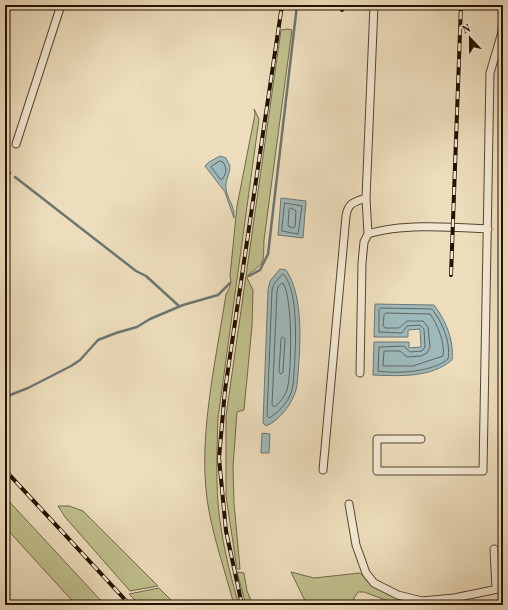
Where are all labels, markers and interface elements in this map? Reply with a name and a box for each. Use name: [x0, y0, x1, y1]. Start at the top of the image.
north arrow: [450, 18, 490, 58]
text: N: [461, 23, 473, 37]

